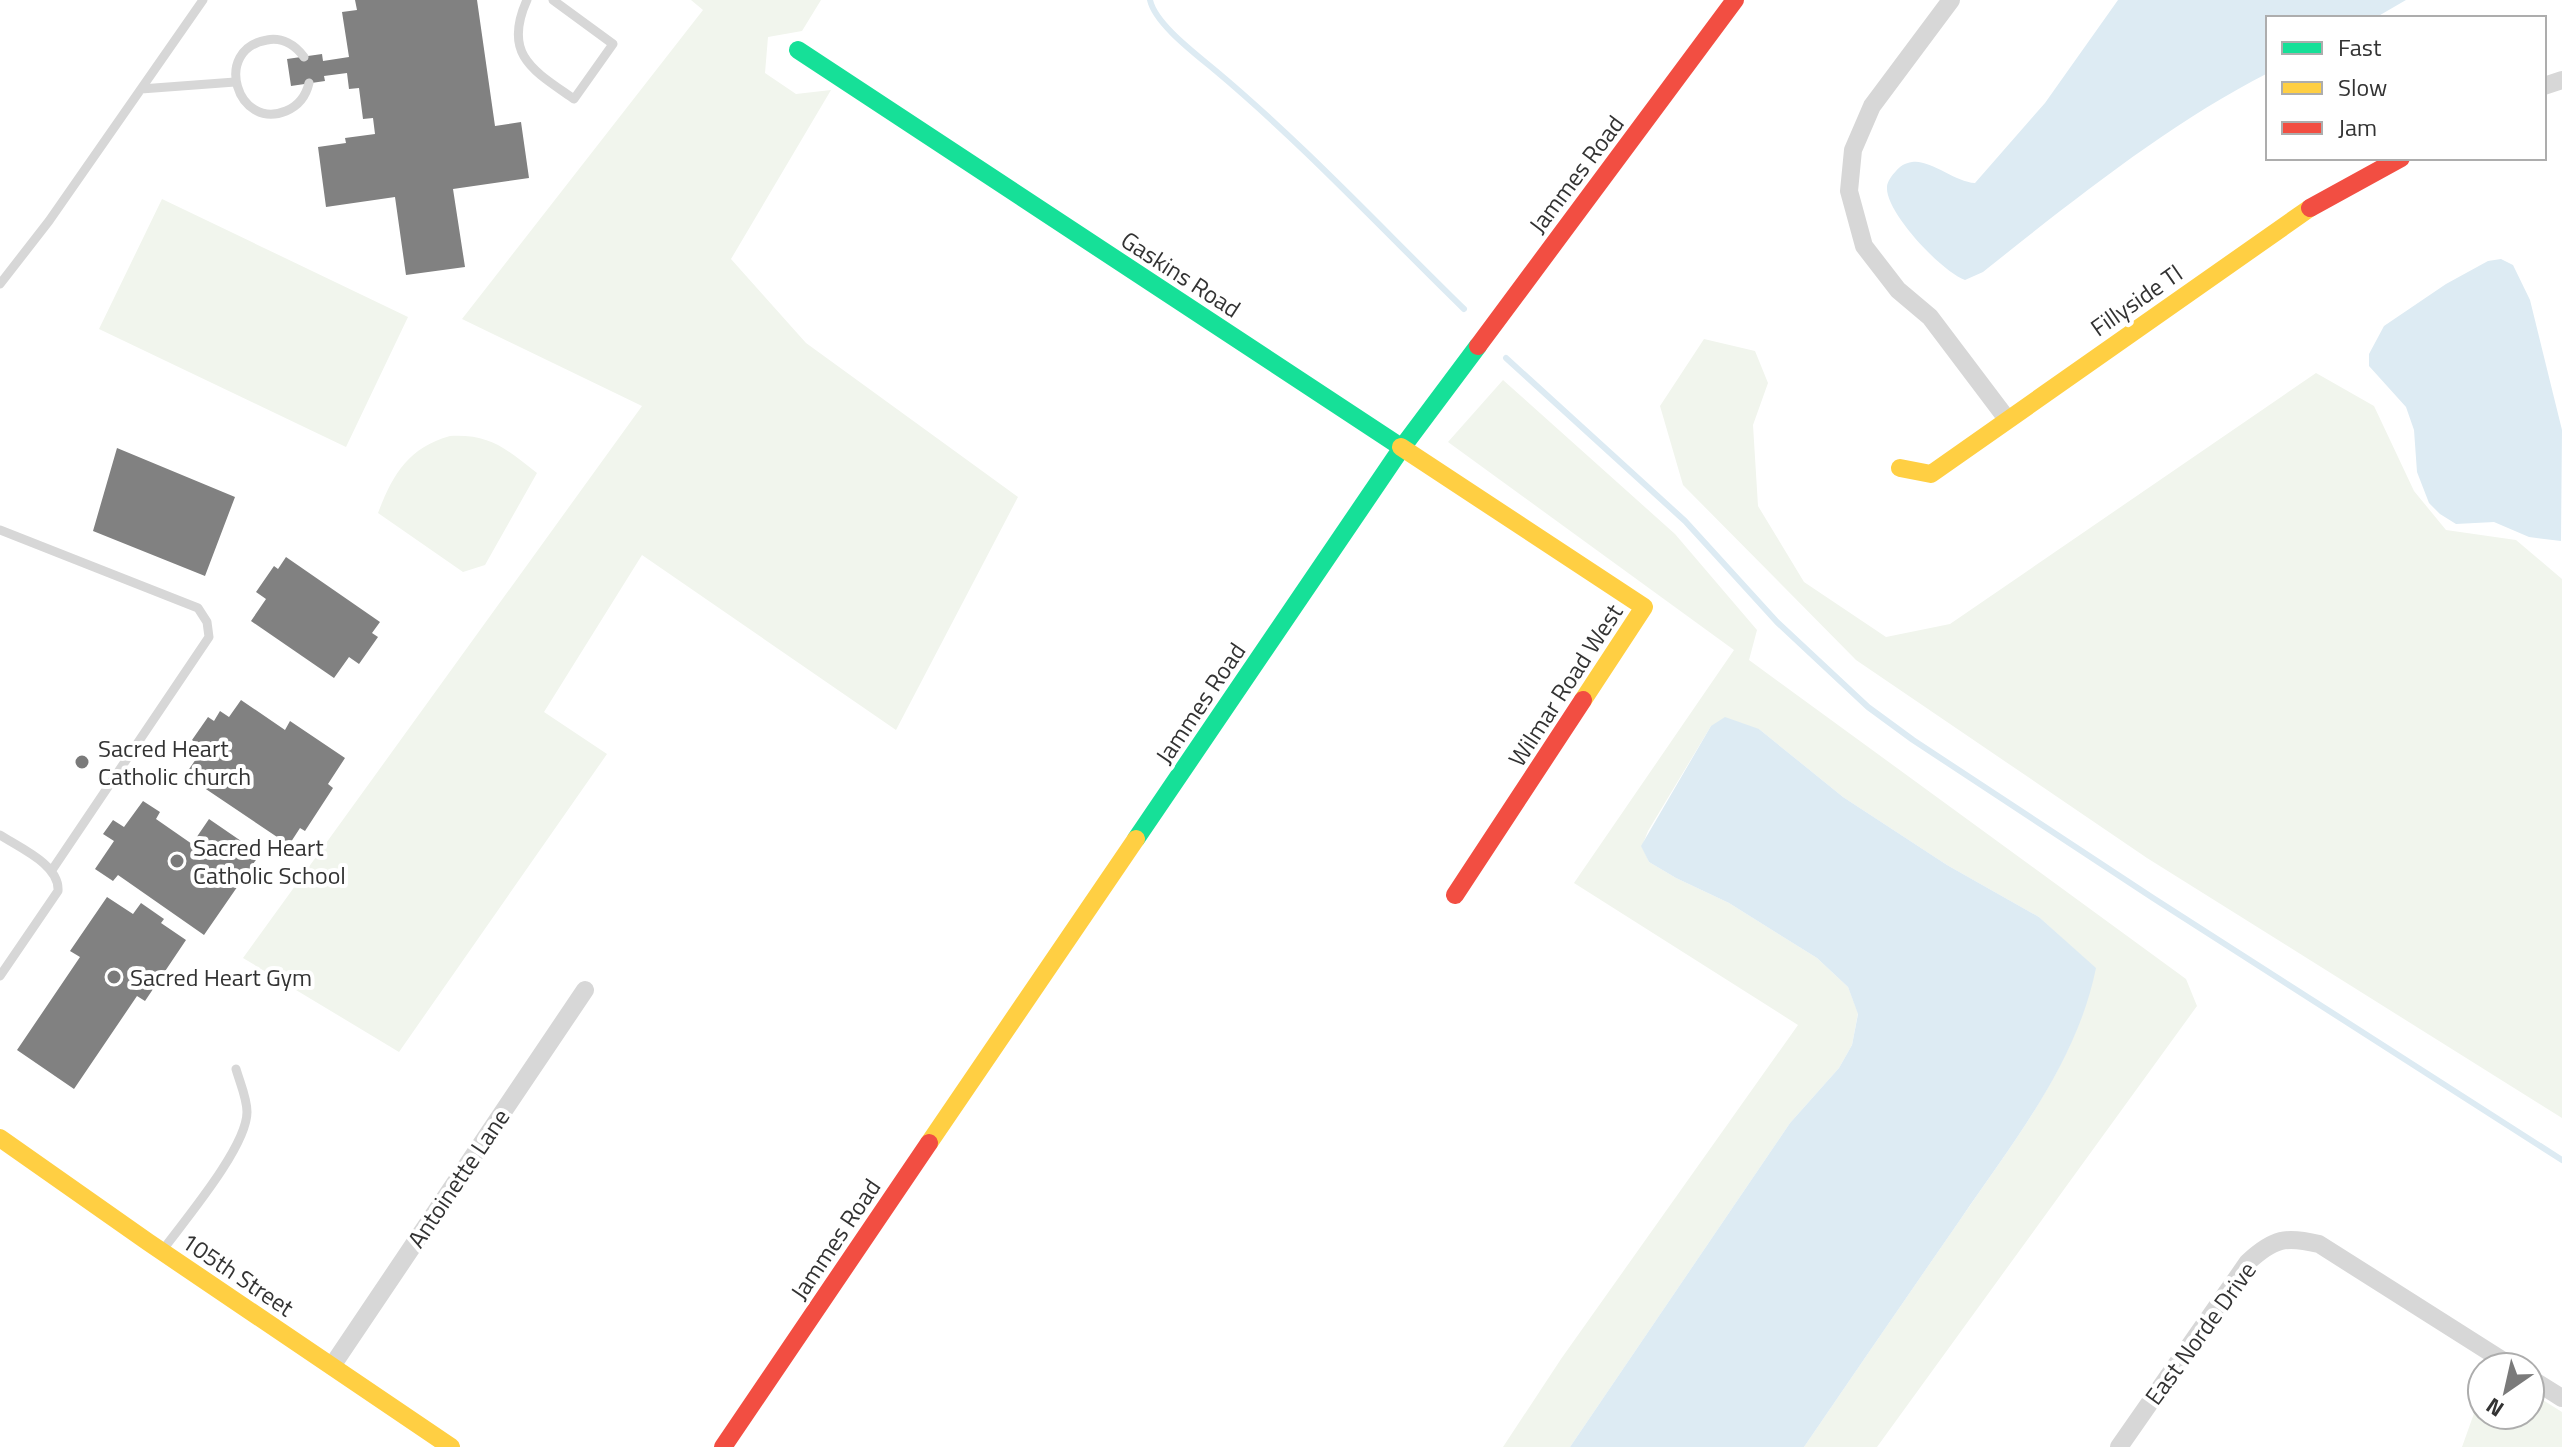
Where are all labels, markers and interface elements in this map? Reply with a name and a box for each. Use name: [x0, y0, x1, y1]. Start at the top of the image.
legend: [2266, 16, 2546, 160]
text: Fast: [2338, 29, 2382, 65]
text: Slow: [2338, 69, 2387, 105]
street label: Jammes Road: [1520, 107, 1632, 241]
text: Jam: [2338, 109, 2377, 145]
street label: Gaskins Road: [1114, 222, 1248, 326]
street label: Fillyside Tl: [2083, 255, 2189, 345]
street label: Wilmar Road West: [1499, 596, 1631, 773]
street label: Jammes Road: [1146, 635, 1254, 771]
place label: Sacred Heart Catholic church: [98, 730, 251, 794]
marker: Sacred Heart Catholic church: [73, 753, 91, 771]
place label: Sacred Heart Catholic School: [193, 829, 346, 893]
marker: Sacred Heart Catholic School: [168, 852, 186, 870]
place label: Sacred Heart Gym: [130, 959, 312, 995]
marker: Sacred Heart Gym: [105, 968, 123, 986]
street label: Antoinette Lane: [398, 1101, 518, 1255]
street label: Jammes Road: [781, 1171, 889, 1307]
street label: 105th Street: [175, 1223, 302, 1325]
street label: East Norde Drive: [2136, 1254, 2264, 1412]
north arrow: [2466, 1351, 2546, 1431]
text: N: [2479, 1389, 2511, 1426]

